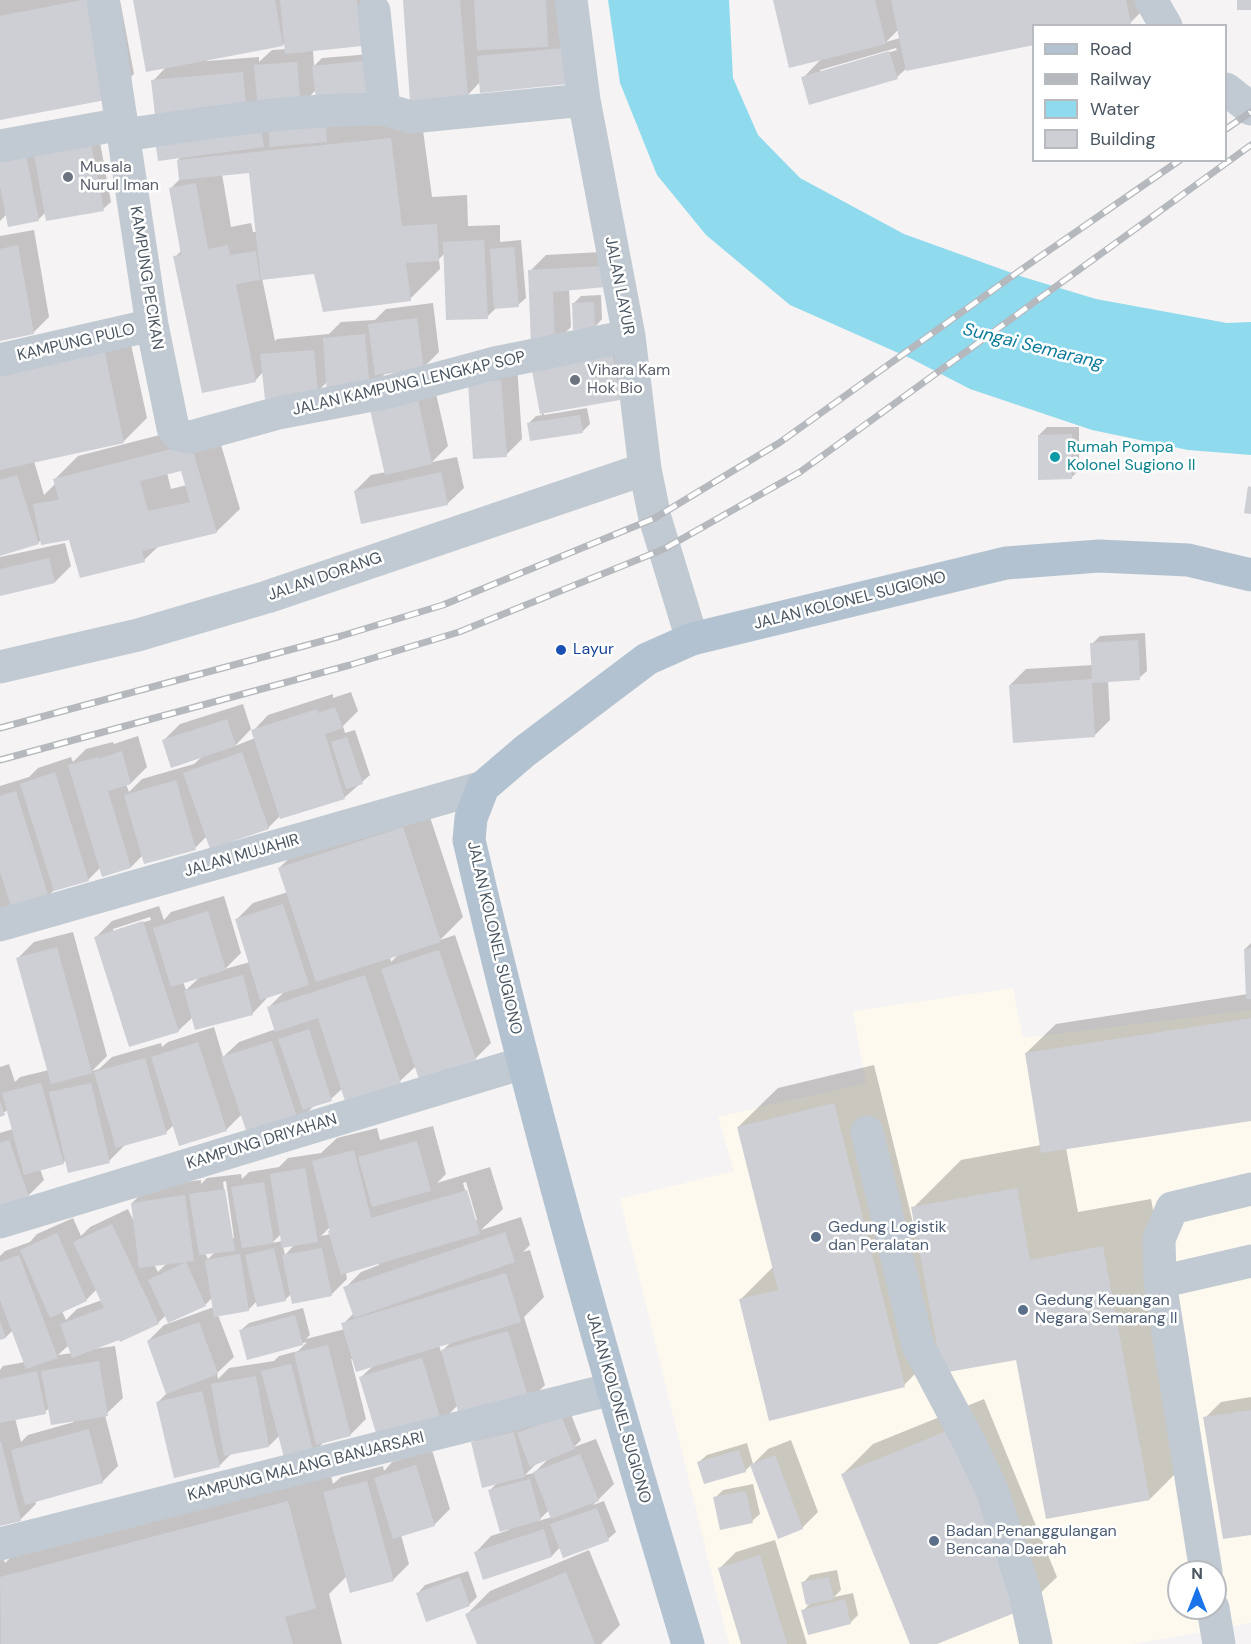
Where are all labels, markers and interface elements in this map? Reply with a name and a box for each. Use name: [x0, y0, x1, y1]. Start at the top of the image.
legend: [1032, 24, 1227, 162]
text: Road: [1090, 37, 1132, 61]
text: Railway: [1090, 67, 1152, 91]
text: Water: [1090, 97, 1140, 121]
text: Building: [1090, 127, 1155, 151]
place label: Musala Nurul Iman: [80, 158, 159, 196]
marker: Musala Nurul Iman: [61, 170, 75, 184]
street label: KAMPUNG PECIKAN: [125, 205, 167, 351]
street label: JALAN LAYUR: [600, 235, 638, 337]
water label: Sungai Semarang: [961, 319, 1105, 375]
street label: KAMPUNG PULO: [15, 320, 137, 366]
street label: JALAN KAMPUNG LENGKAP SOP: [291, 348, 527, 420]
place label: Vihara Kam Hok Bio: [587, 361, 670, 399]
marker: Vihara Kam Hok Bio: [568, 373, 582, 387]
place label: Rumah Pompa Kolonel Sugiono II: [1067, 438, 1196, 476]
marker: Rumah Pompa Kolonel Sugiono II: [1048, 450, 1062, 464]
street label: JALAN DORANG: [266, 549, 384, 605]
street label: JALAN KOLONEL SUGIONO: [752, 568, 948, 634]
place label: Layur: [573, 640, 614, 660]
marker: Layur: [554, 643, 568, 657]
street label: JALAN MUJAHIR: [182, 830, 302, 882]
street label: JALAN KOLONEL SUGIONO: [462, 840, 526, 1036]
street label: KAMPUNG DRIYAHAN: [185, 1110, 339, 1174]
place label: Gedung Logistik dan Peralatan: [828, 1218, 947, 1256]
marker: Gedung Logistik dan Peralatan: [809, 1230, 823, 1244]
place label: Gedung Keuangan Negara Semarang II: [1035, 1291, 1177, 1329]
marker: Gedung Keuangan Negara Semarang II: [1016, 1303, 1030, 1317]
street label: JALAN KOLONEL SUGIONO: [582, 1310, 654, 1506]
street label: KAMPUNG MALANG BANJARSARI: [186, 1428, 426, 1506]
place label: Badan Penanggulangan Bencana Daerah: [946, 1522, 1117, 1560]
marker: Badan Penanggulangan Bencana Daerah: [927, 1534, 941, 1548]
north arrow: [1167, 1560, 1227, 1620]
text: N: [1191, 1563, 1203, 1584]

